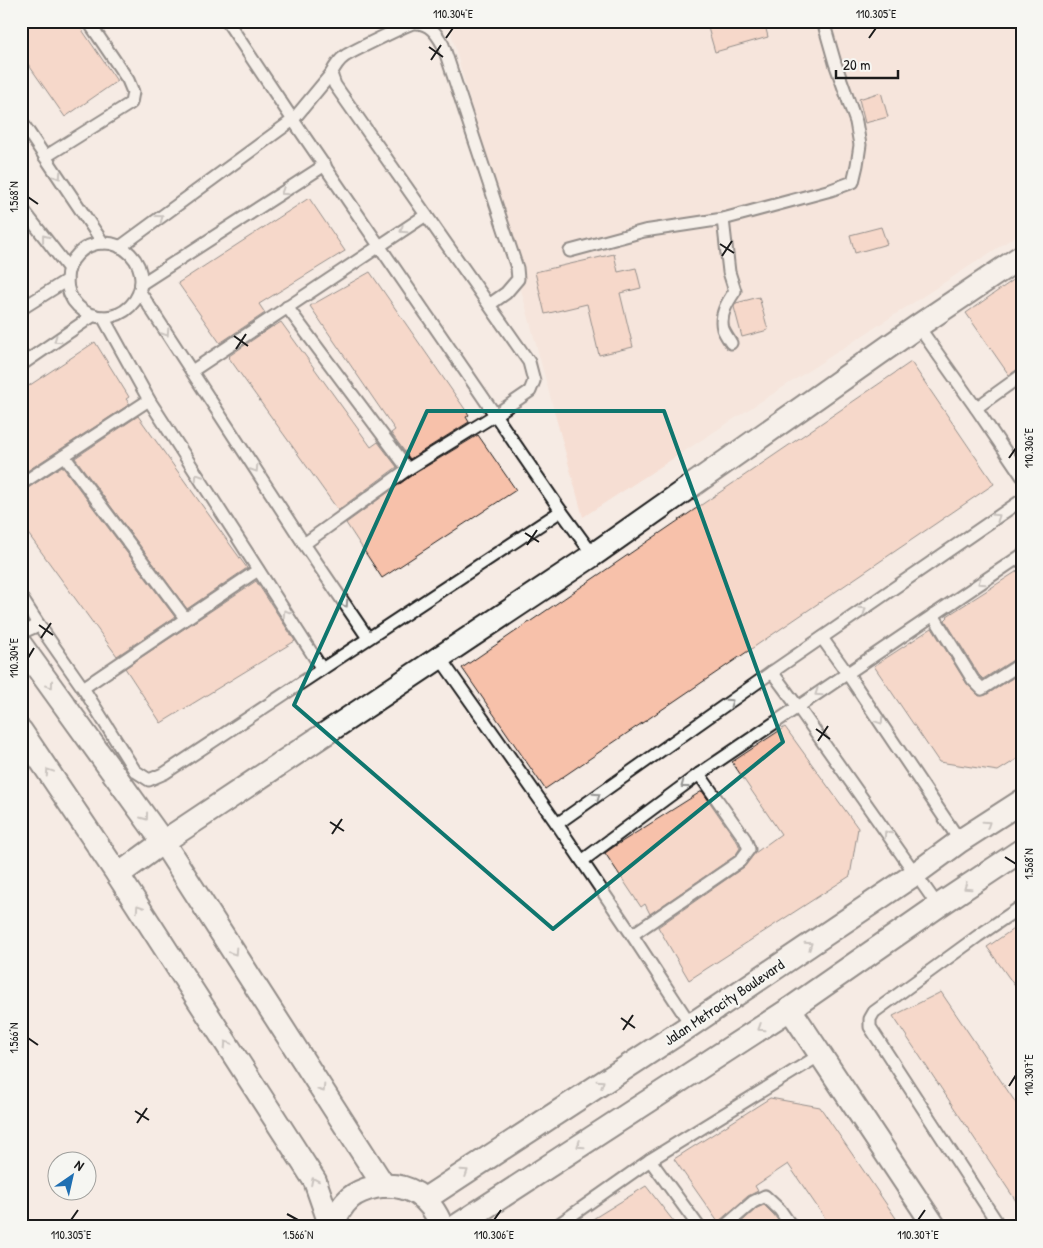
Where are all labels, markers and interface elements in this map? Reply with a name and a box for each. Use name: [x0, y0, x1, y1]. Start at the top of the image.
text: 110.304°E: [433, 5, 474, 22]
text: 110.305°E: [856, 5, 897, 22]
scale bar: [836, 48, 898, 80]
text: 20 m: [843, 54, 870, 75]
one-way arrow: [52, 171, 61, 180]
text: 1.568°N: [5, 181, 22, 213]
one-way arrow: [280, 186, 290, 195]
one-way arrow: [154, 215, 164, 224]
one-way arrow: [399, 224, 408, 234]
one-way arrow: [42, 234, 51, 244]
one-way arrow: [160, 327, 170, 336]
one-way arrow: [54, 334, 63, 343]
text: 110.306°E: [1020, 427, 1037, 468]
one-way arrow: [249, 463, 258, 472]
one-way arrow: [195, 473, 204, 482]
one-way arrow: [991, 514, 1001, 523]
one-way arrow: [978, 576, 987, 586]
one-way arrow: [339, 598, 348, 608]
one-way arrow: [858, 607, 867, 616]
one-way arrow: [283, 610, 292, 619]
text: 110.304°E: [5, 637, 22, 678]
one-way arrow: [44, 679, 53, 689]
one-way arrow: [814, 687, 824, 696]
one-way arrow: [724, 699, 734, 708]
one-way arrow: [873, 716, 883, 725]
one-way arrow: [46, 768, 55, 778]
one-way arrow: [680, 779, 690, 788]
one-way arrow: [591, 793, 601, 802]
one-way arrow: [139, 811, 148, 821]
one-way arrow: [981, 820, 990, 830]
one-way arrow: [884, 830, 893, 840]
text: 1.568°N: [1020, 848, 1037, 880]
one-way arrow: [963, 881, 972, 890]
one-way arrow: [135, 904, 145, 913]
one-way arrow: [804, 942, 813, 951]
one-way arrow: [228, 947, 237, 956]
street label: Jalan Metrocity Boulevard: [660, 954, 788, 1050]
one-way arrow: [757, 1022, 766, 1031]
text: 1.566°N: [5, 1023, 22, 1053]
one-way arrow: [223, 1041, 233, 1050]
text: 110.307°E: [1020, 1054, 1037, 1096]
one-way arrow: [596, 1080, 605, 1090]
one-way arrow: [316, 1084, 325, 1093]
one-way arrow: [577, 1139, 586, 1149]
north arrow: [48, 1150, 98, 1200]
text: N: [71, 1155, 88, 1175]
one-way arrow: [460, 1169, 469, 1179]
one-way arrow: [310, 1177, 320, 1186]
text: 110.305°E: [51, 1226, 92, 1243]
text: 1.566°N: [283, 1226, 313, 1243]
text: 110.306°E: [474, 1226, 515, 1243]
text: 110.307°E: [897, 1226, 939, 1243]

